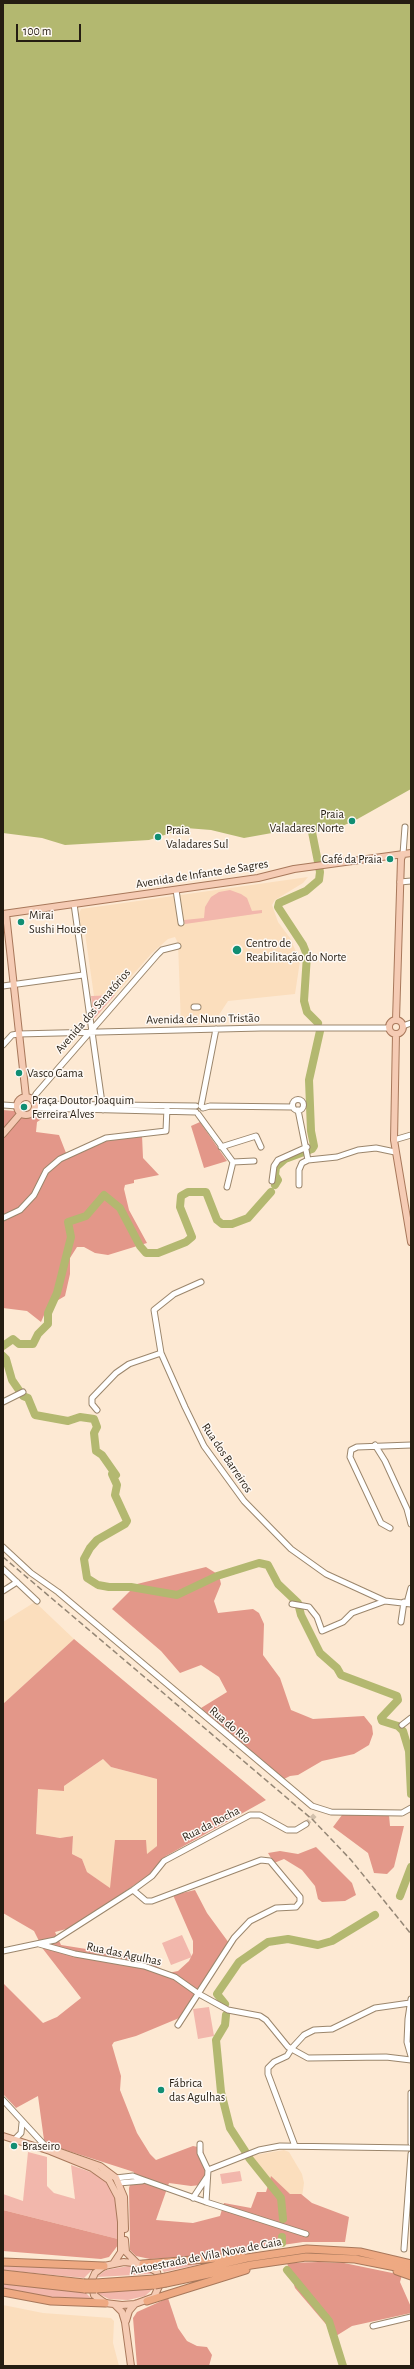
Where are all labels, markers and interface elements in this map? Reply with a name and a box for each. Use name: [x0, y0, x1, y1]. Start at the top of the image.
scale bar: [18, 16, 83, 42]
text: 100 m: [23, 25, 51, 37]
place label: Praia Valadares Norte: [270, 807, 344, 835]
marker: Praia Valadares Norte: [347, 816, 357, 826]
place label: Praia Valadares Sul: [166, 823, 228, 851]
marker: Praia Valadares Sul: [153, 832, 163, 842]
place label: Café da Praia: [322, 852, 382, 866]
marker: Café da Praia: [385, 854, 395, 864]
street label: Avenida de Infante de Sagres: [135, 856, 269, 892]
place label: Mirai Sushi House: [29, 908, 86, 936]
marker: Mirai Sushi House: [16, 917, 26, 927]
place label: Centro de Reabilitação do Norte: [246, 936, 346, 964]
marker: Centro de Reabilitação do Norte: [231, 944, 243, 956]
street label: Avenida dos Sanatórios: [52, 966, 134, 1056]
street label: Avenida de Nuno Tristão: [146, 1011, 260, 1027]
place label: Vasco Gama: [27, 1066, 83, 1080]
marker: Vasco Gama: [14, 1068, 24, 1078]
place label: Praça Doutor Joaquim Ferreira Alves: [32, 1093, 134, 1121]
marker: Praça Doutor Joaquim Ferreira Alves: [19, 1102, 29, 1112]
street label: Rua dos Barreiros: [198, 1420, 256, 1496]
street label: Rua do Rio: [206, 1704, 254, 1746]
street label: Rua da Rocha: [180, 1803, 242, 1845]
street label: Rua das Agulhas: [85, 1939, 163, 1969]
place label: Fábrica das Agulhas: [169, 2076, 225, 2104]
marker: Fábrica das Agulhas: [156, 2085, 166, 2095]
place label: Braseiro: [22, 2139, 60, 2153]
marker: Braseiro: [9, 2141, 19, 2151]
street label: Autoestrada de Vila Nova de Gaia: [129, 2234, 283, 2278]

